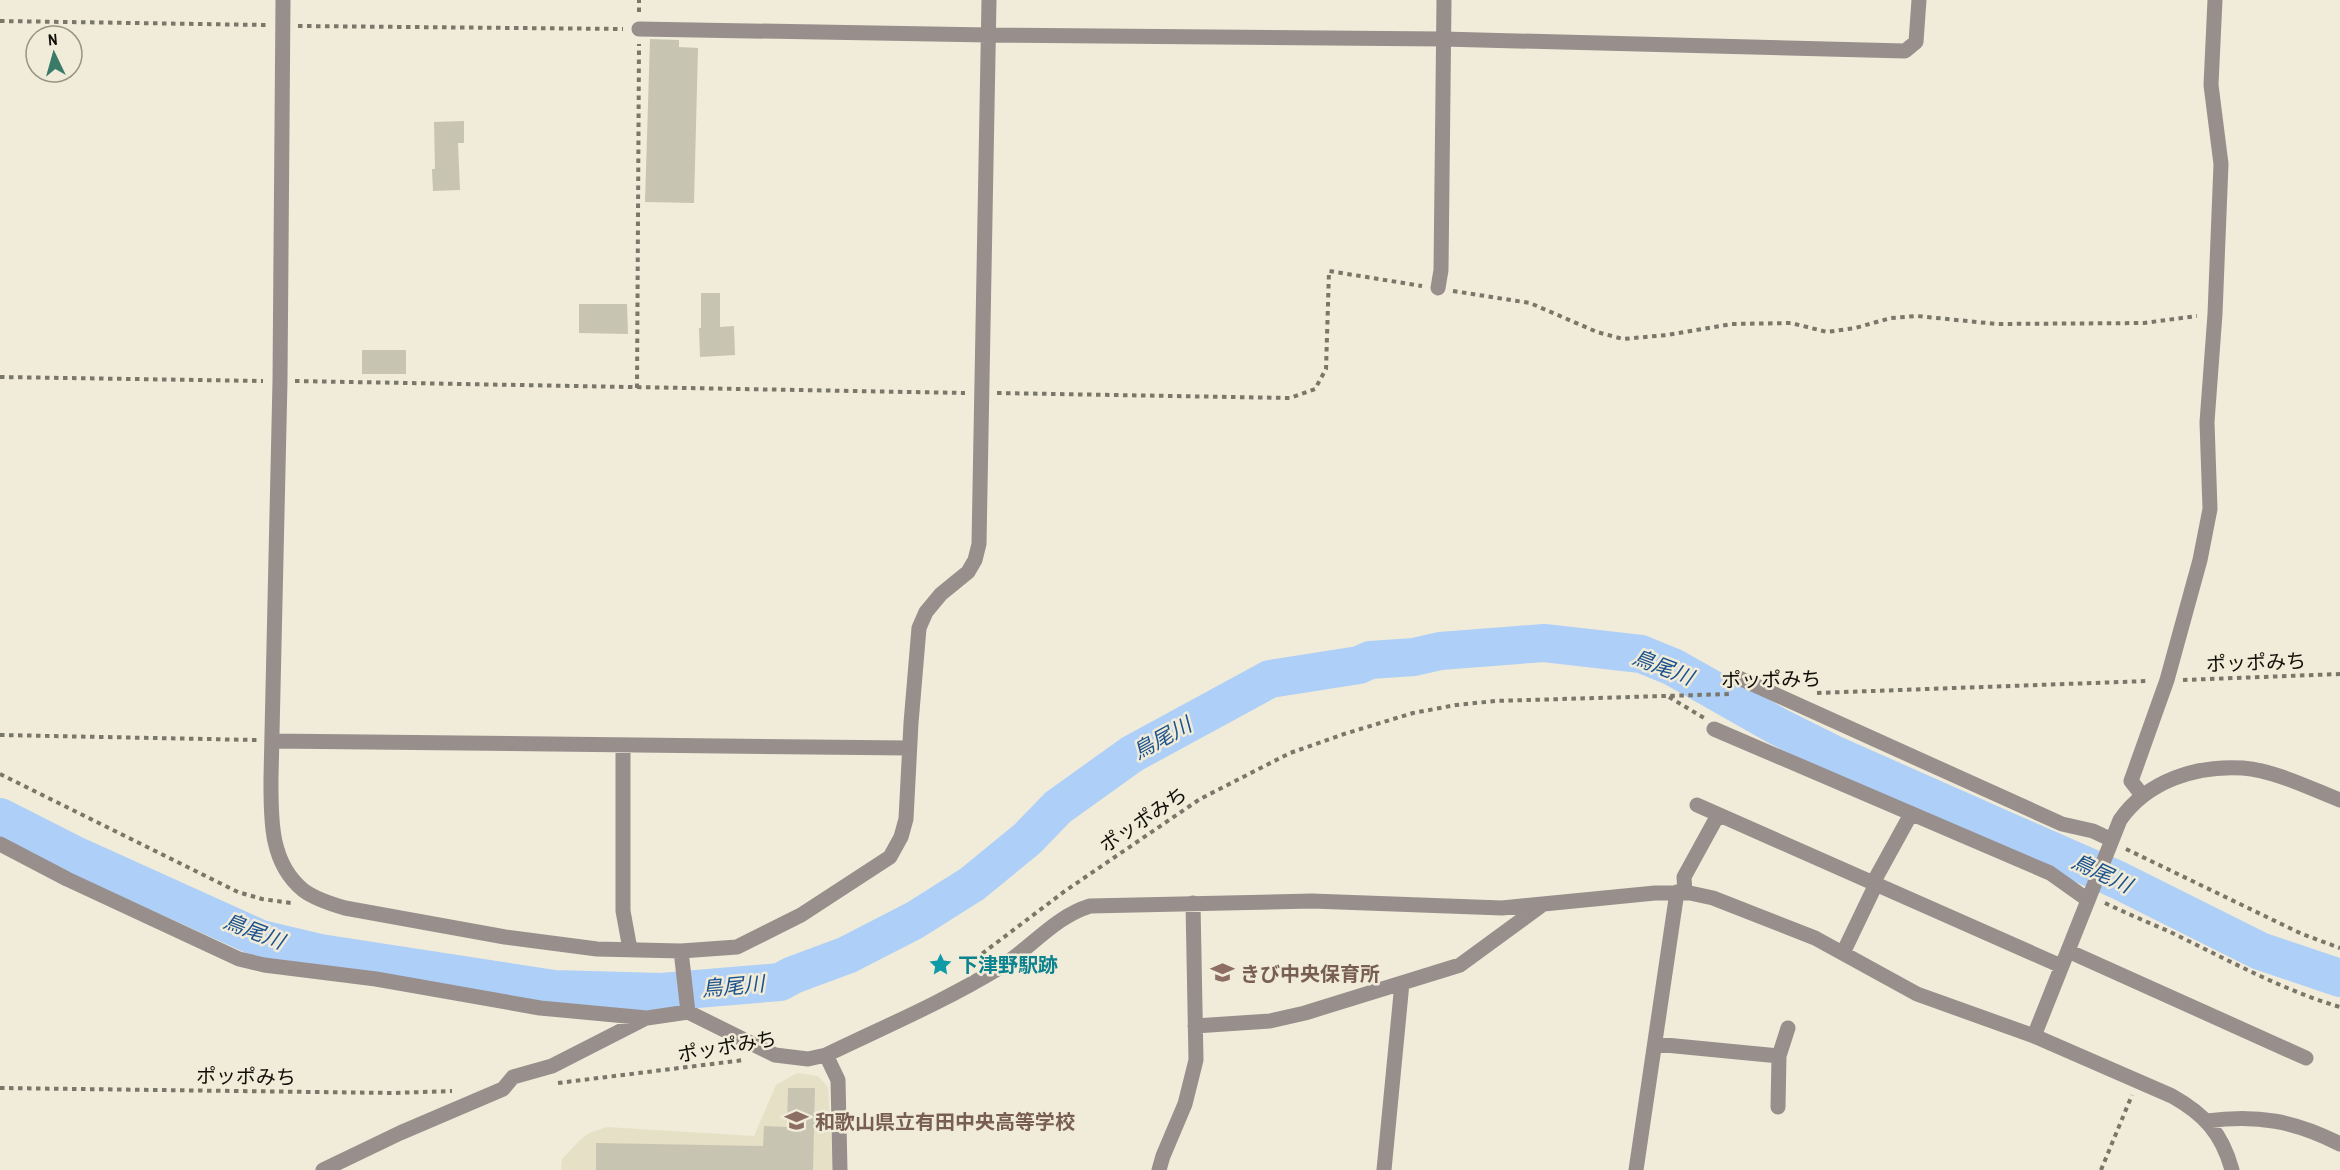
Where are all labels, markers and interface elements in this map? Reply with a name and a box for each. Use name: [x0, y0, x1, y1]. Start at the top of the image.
north arrow: [24, 24, 84, 84]
text: N: [47, 28, 58, 50]
water label: 鳥尾川: [1628, 642, 1699, 693]
street label: ポッポみち: [2206, 647, 2306, 677]
street label: ポッポみち: [1721, 665, 1821, 693]
water label: 鳥尾川: [1127, 709, 1198, 766]
street label: ポッポみち: [1094, 780, 1192, 858]
water label: 鳥尾川: [2067, 847, 2138, 900]
water label: 鳥尾川: [219, 906, 290, 957]
place icon: 下津野駅跡: [927, 951, 953, 977]
place label: 下津野駅跡: [958, 951, 1058, 978]
school or university icon: きび中央保育所: [1209, 960, 1235, 986]
place label: きび中央保育所: [1240, 960, 1380, 987]
water label: 鳥尾川: [700, 969, 768, 1003]
street label: ポッポみち: [675, 1024, 779, 1068]
street label: ポッポみち: [196, 1062, 296, 1090]
school or university icon: 和歌山県立有田中央高等学校: [784, 1108, 810, 1134]
place label: 和歌山県立有田中央高等学校: [815, 1108, 1075, 1135]

